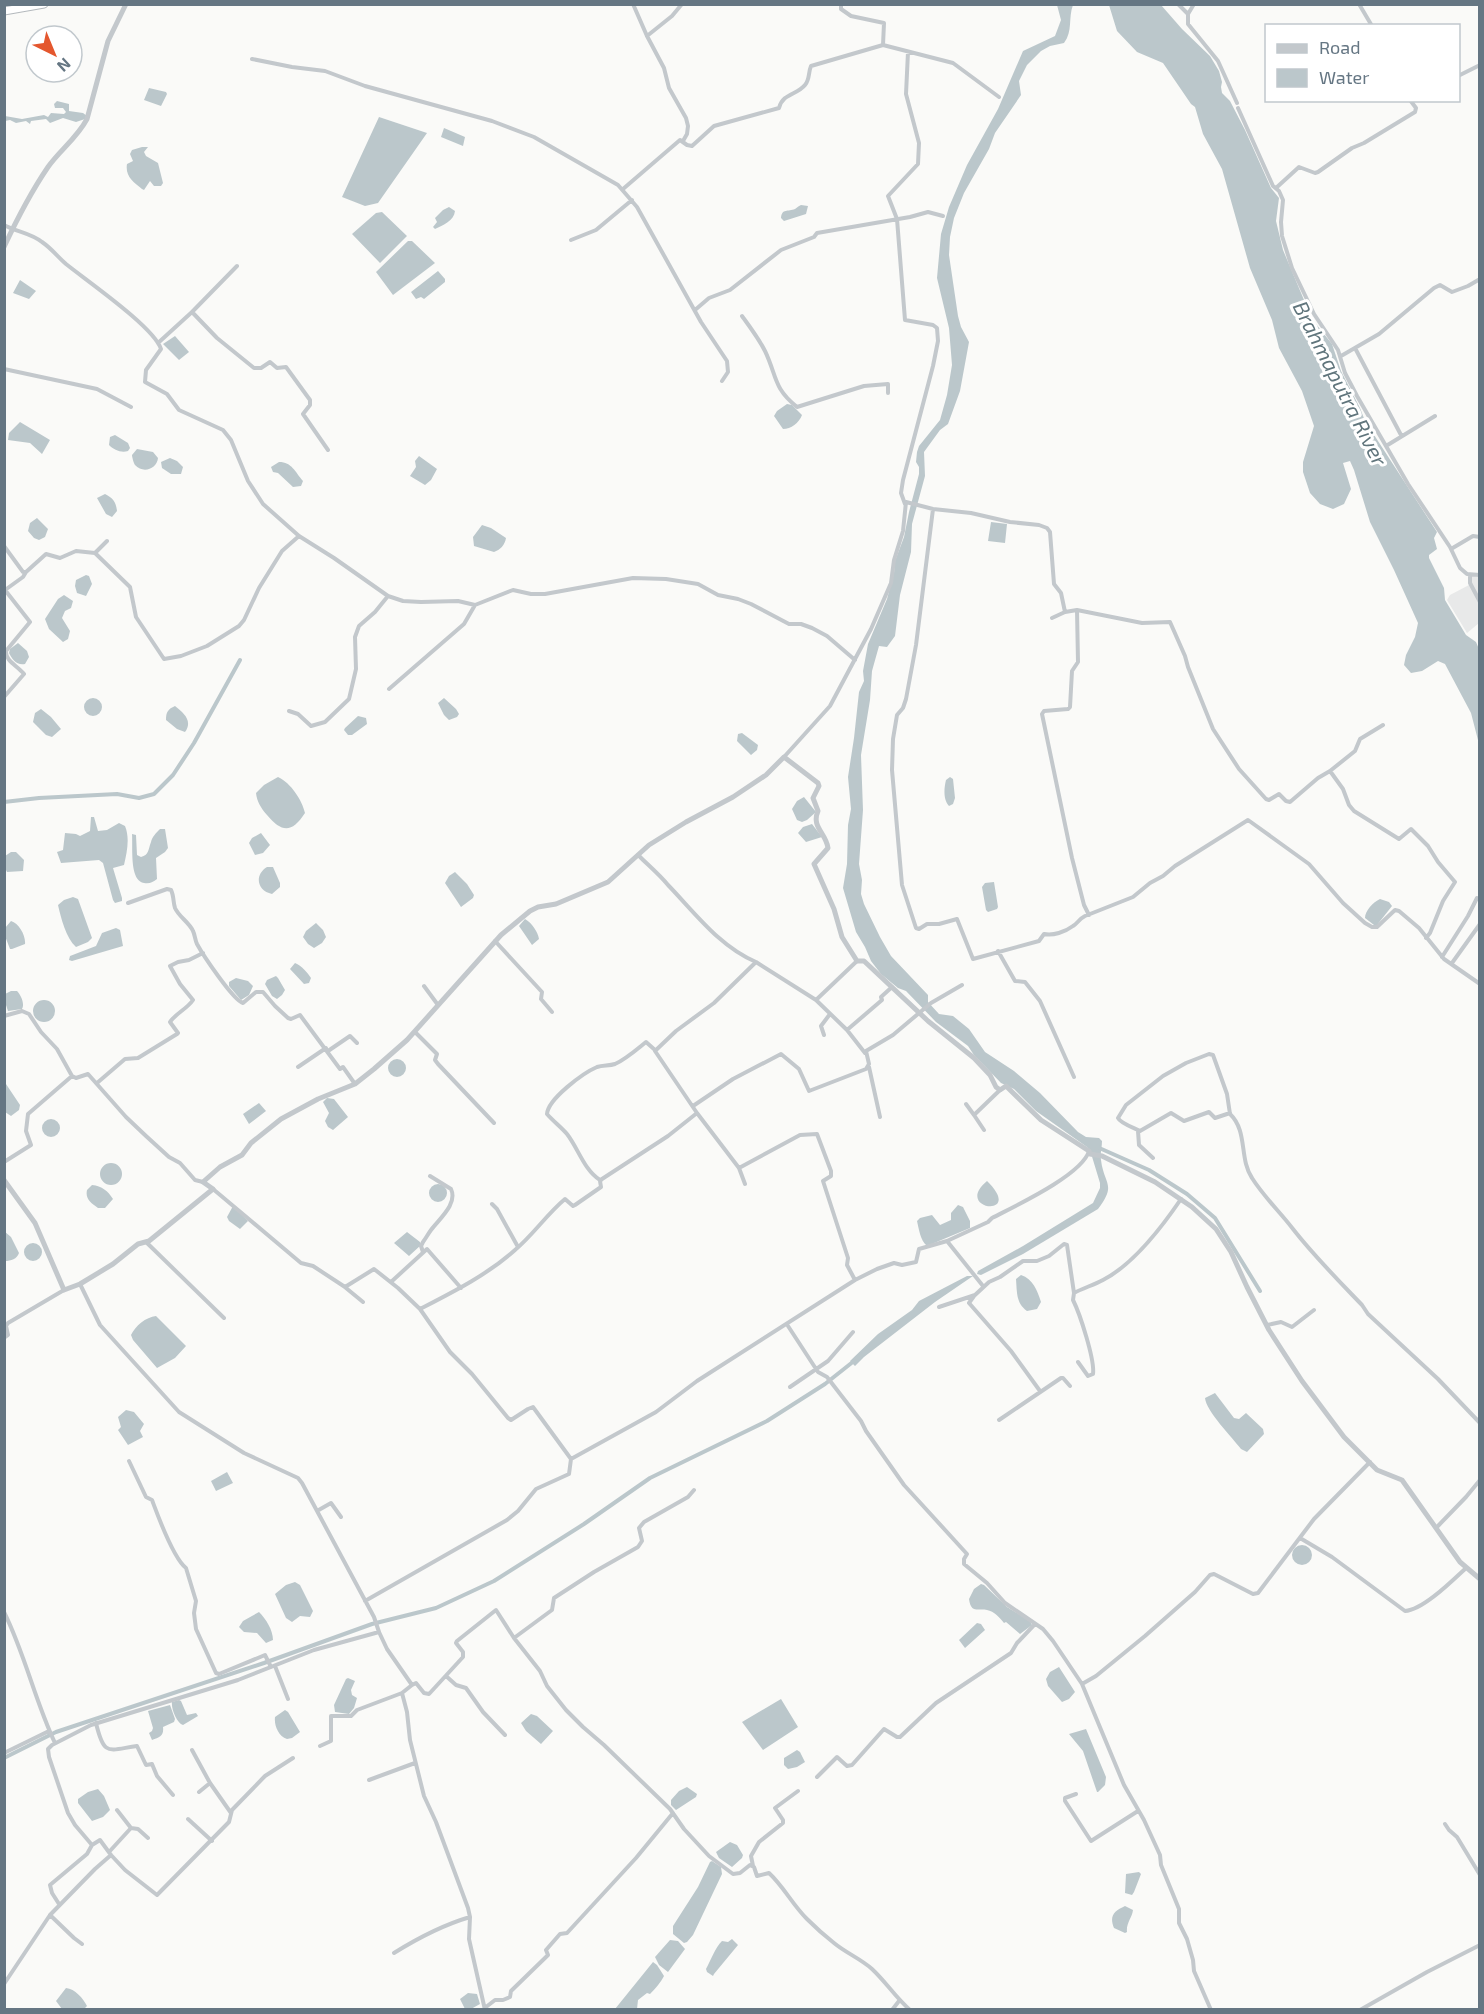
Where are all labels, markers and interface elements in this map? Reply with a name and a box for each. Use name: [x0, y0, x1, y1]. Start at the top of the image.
north arrow: [24, 24, 84, 84]
legend: [1265, 24, 1460, 102]
text: Road: [1319, 36, 1360, 58]
text: N: [54, 54, 75, 76]
text: Water: [1319, 66, 1369, 88]
water label: Brahmaputra River: [1289, 297, 1394, 470]

